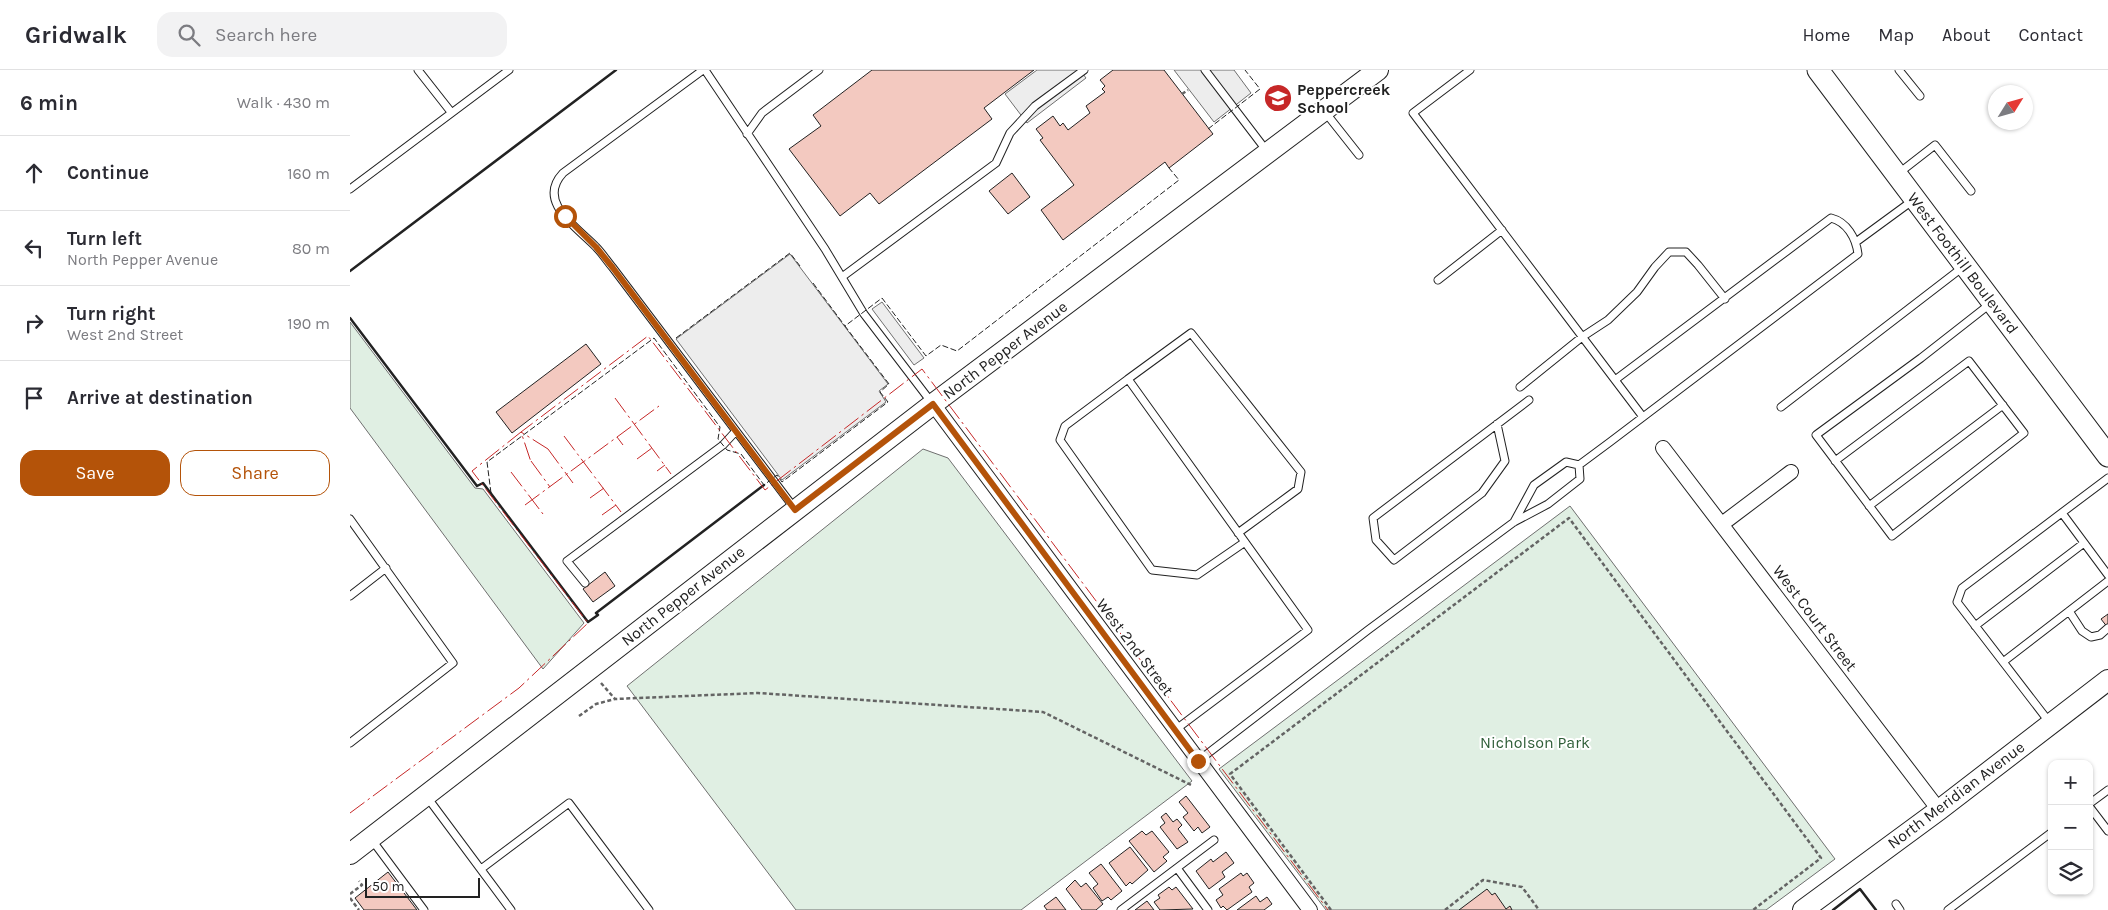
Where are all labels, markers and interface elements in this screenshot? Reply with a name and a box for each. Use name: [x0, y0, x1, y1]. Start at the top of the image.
search box: [157, 12, 507, 57]
text: Gridwalk: [25, 21, 127, 49]
icon: search: [175, 21, 203, 49]
text: Search here: [215, 24, 317, 46]
text: Home: [1802, 24, 1850, 46]
text: Map: [1878, 24, 1914, 46]
text: About: [1942, 24, 1991, 46]
text: Contact: [2019, 24, 2083, 46]
place label: Peppercreek School: [1297, 80, 1391, 117]
school or university icon: Peppercreek School: [1263, 83, 1293, 113]
north arrow: [1988, 85, 2033, 130]
text: 6 min: [20, 91, 78, 115]
text: Walk · 430 m: [237, 93, 330, 112]
icon: ahead: [20, 159, 48, 187]
text: Continue: [67, 162, 149, 184]
text: 160 m: [287, 164, 330, 183]
street label: West Foothill Boulevard: [1904, 189, 2022, 337]
route start: [554, 205, 577, 228]
text: Turn left: [67, 228, 142, 250]
icon: left: [20, 234, 48, 262]
text: 80 m: [292, 239, 330, 258]
text: North Pepper Avenue: [67, 250, 218, 269]
street label: North Pepper Avenue: [939, 297, 1071, 403]
text: Turn right: [67, 303, 156, 325]
icon: right: [20, 309, 48, 337]
text: 190 m: [287, 314, 330, 333]
text: West 2nd Street: [67, 325, 183, 344]
icon: arrive: [20, 384, 48, 412]
text: Arrive at destination: [67, 387, 253, 409]
button: Save: [20, 450, 170, 496]
button: Share: [180, 450, 330, 496]
street label: North Pepper Avenue: [618, 542, 748, 650]
street label: West Court Street: [1769, 561, 1861, 675]
street label: West 2nd Street: [1092, 595, 1178, 699]
park label: Nicholson Park: [1480, 733, 1590, 752]
street label: North Meridian Avenue: [1884, 737, 2028, 853]
route end: [1187, 750, 1210, 773]
map controls: [2048, 760, 2093, 895]
button: +: [2048, 760, 2093, 805]
button: −: [2048, 805, 2093, 850]
button: layers: [2048, 850, 2093, 895]
scale bar: [365, 875, 480, 898]
text: 50 m: [372, 878, 405, 895]

